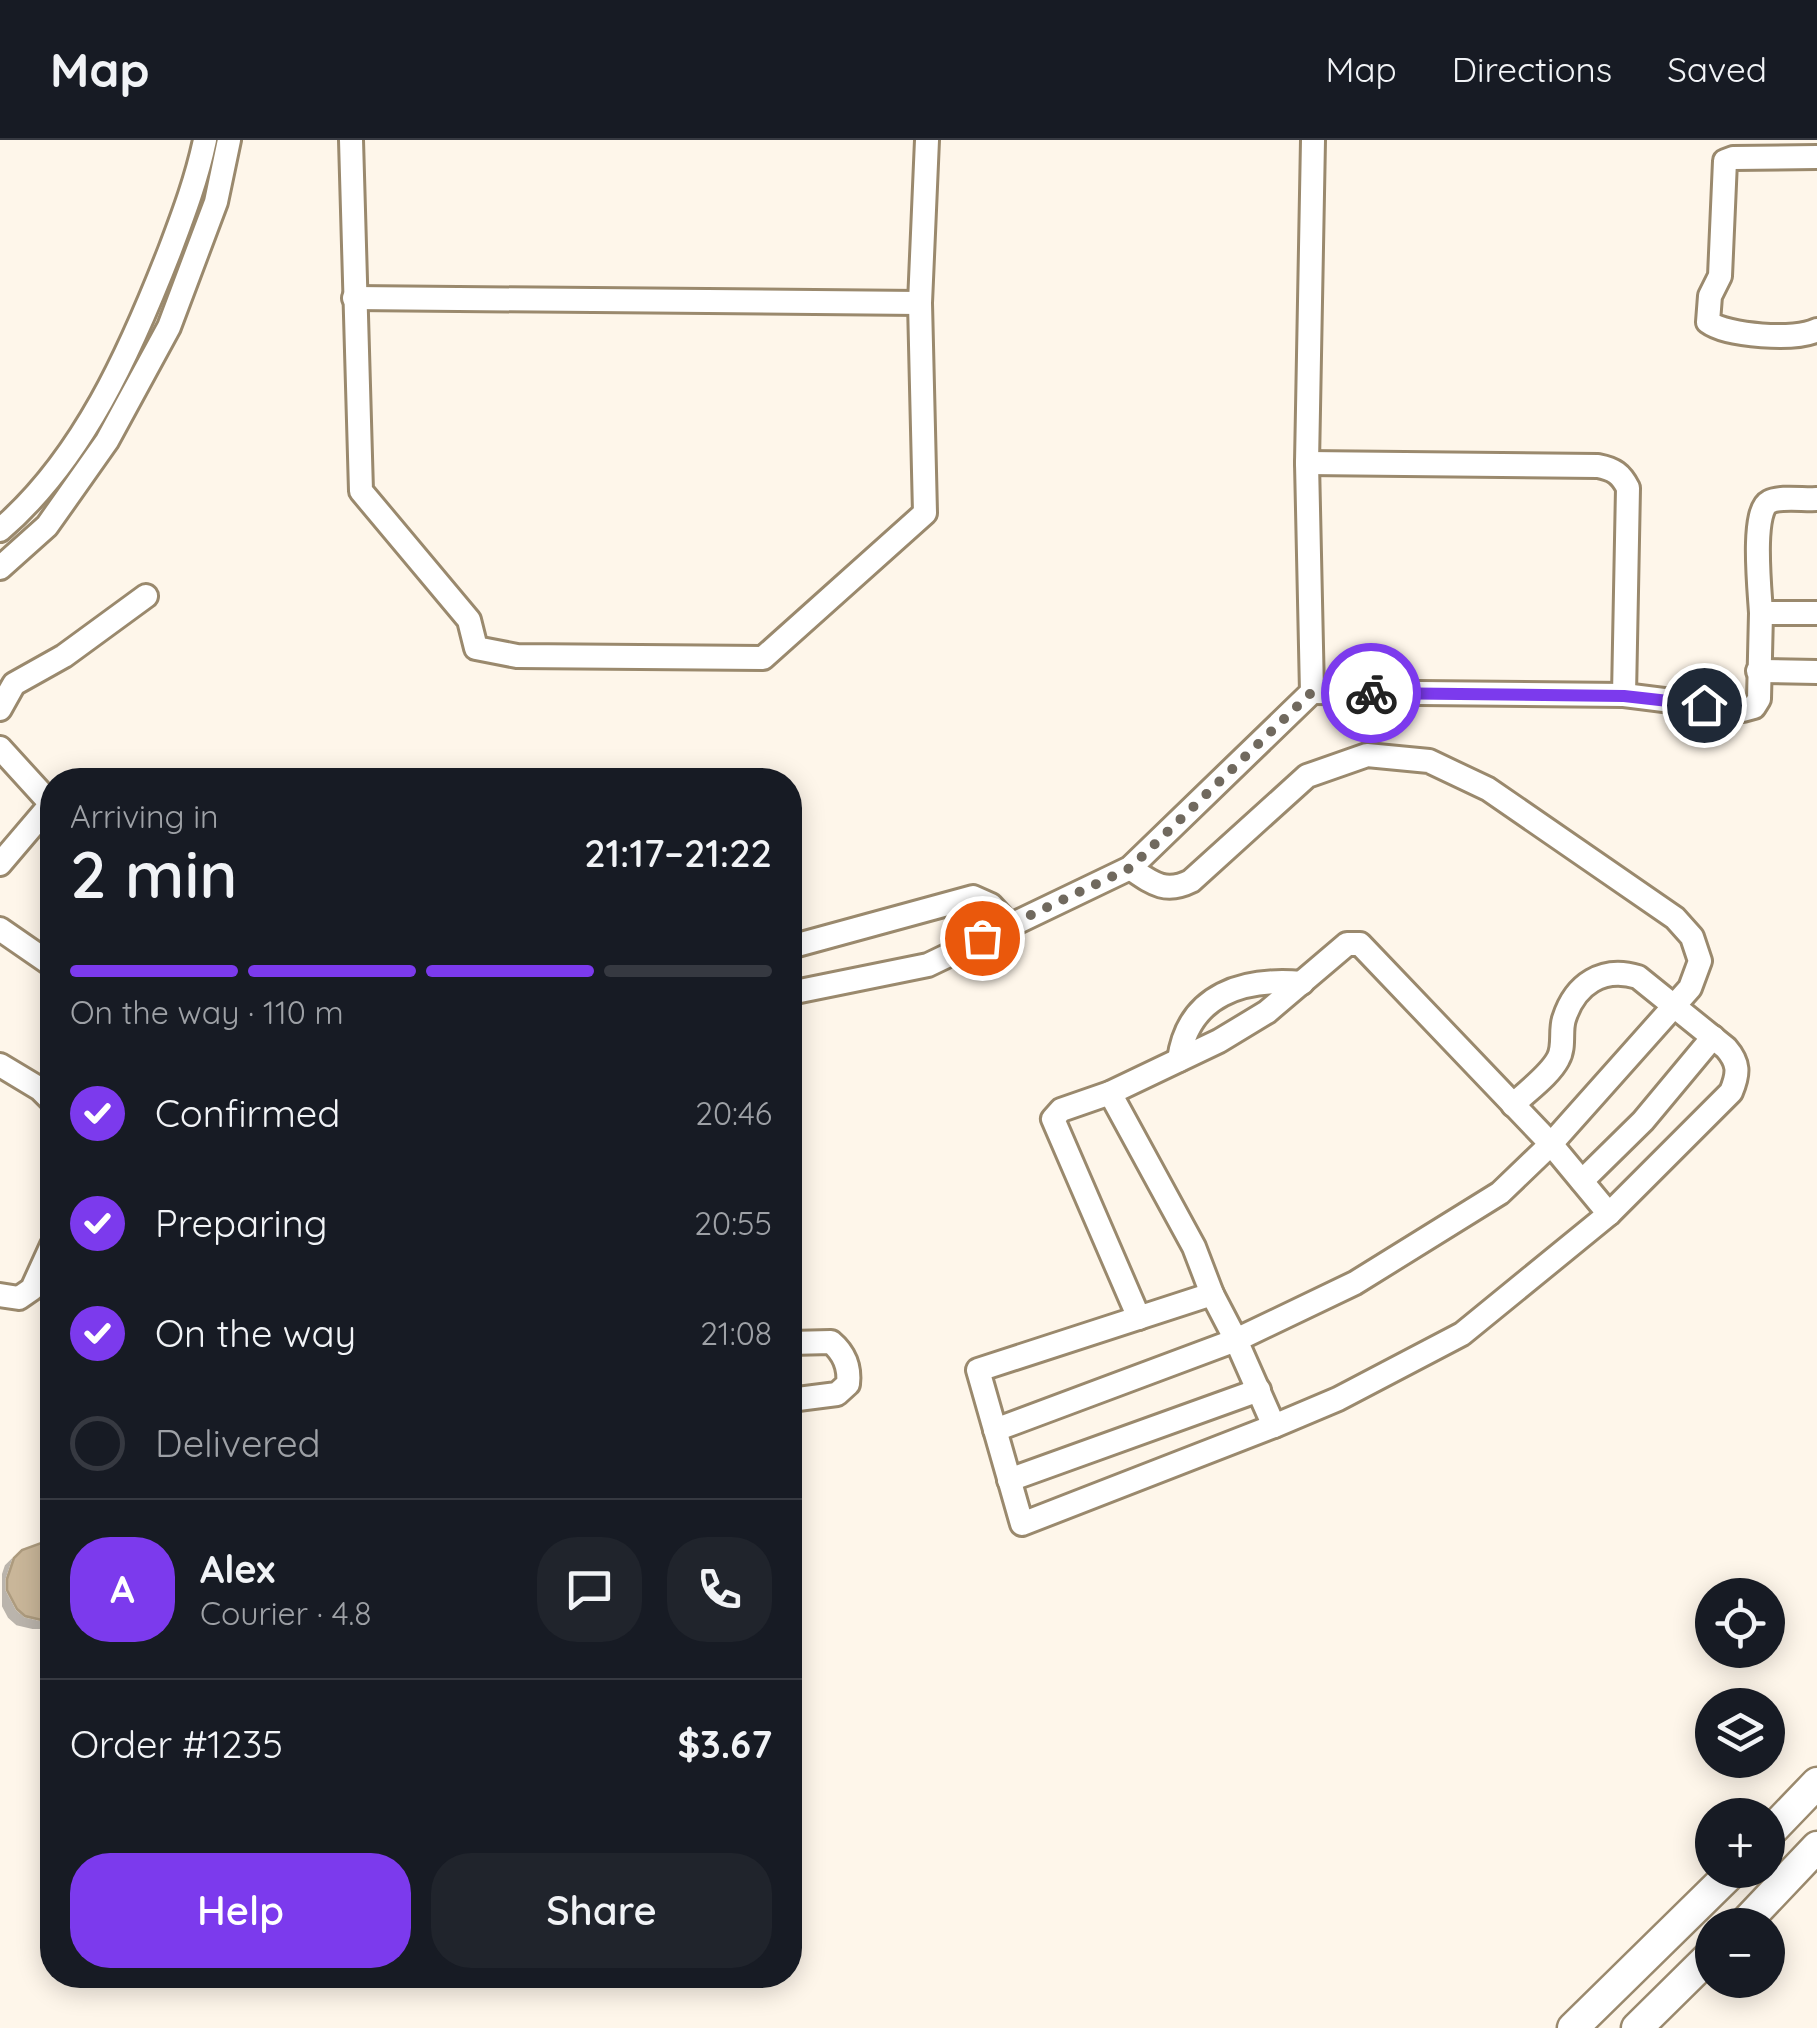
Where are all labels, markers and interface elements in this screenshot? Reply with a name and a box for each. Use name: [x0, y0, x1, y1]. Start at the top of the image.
text: Map: [50, 39, 150, 99]
text: Map: [1325, 47, 1397, 91]
text: Directions: [1452, 47, 1612, 91]
text: Saved: [1667, 47, 1767, 91]
courier: [1321, 643, 1421, 743]
pin: [1662, 663, 1747, 748]
icon: bike: [1344, 666, 1399, 721]
icon: home: [1677, 678, 1732, 733]
text: Arriving in: [70, 796, 219, 836]
text: 21:17–21:22: [584, 829, 772, 877]
text: 2 min: [70, 833, 238, 914]
pin: [940, 896, 1025, 981]
icon: bag: [955, 911, 1010, 966]
text: On the way · 110 m: [70, 992, 344, 1032]
icon: check: [70, 1086, 125, 1141]
text: Confirmed: [155, 1089, 340, 1137]
text: 20:46: [695, 1093, 772, 1133]
icon: check: [70, 1196, 125, 1251]
text: Preparing: [155, 1199, 327, 1247]
text: 20:55: [694, 1203, 772, 1243]
icon: check: [70, 1306, 125, 1361]
text: On the way: [155, 1309, 356, 1357]
text: 21:08: [700, 1313, 772, 1353]
text: Delivered: [155, 1419, 321, 1467]
button: chat: [537, 1537, 642, 1642]
button: phone: [667, 1537, 772, 1642]
text: Alex: [200, 1545, 275, 1593]
text: A: [110, 1565, 135, 1613]
map controls: [1695, 1578, 1785, 1998]
button: locate: [1695, 1578, 1785, 1668]
text: Courier · 4.8: [200, 1593, 372, 1633]
button: layers: [1695, 1688, 1785, 1778]
text: Order #1235: [70, 1720, 283, 1768]
text: $3.67: [678, 1720, 772, 1768]
button: +: [1695, 1798, 1785, 1888]
button: Help: [70, 1853, 411, 1968]
button: Share: [431, 1853, 772, 1968]
button: −: [1695, 1908, 1785, 1998]

